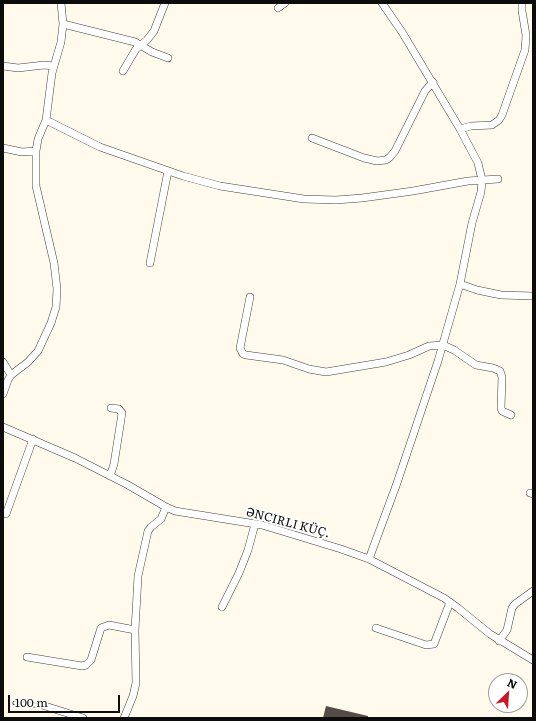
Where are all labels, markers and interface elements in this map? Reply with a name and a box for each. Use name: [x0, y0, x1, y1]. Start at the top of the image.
street label: ƏNCIRLI KÜÇ.: [245, 505, 331, 541]
north arrow: [488, 673, 528, 713]
text: N: [505, 674, 520, 692]
scale bar: [10, 687, 122, 713]
text: 100 m: [15, 693, 48, 711]

